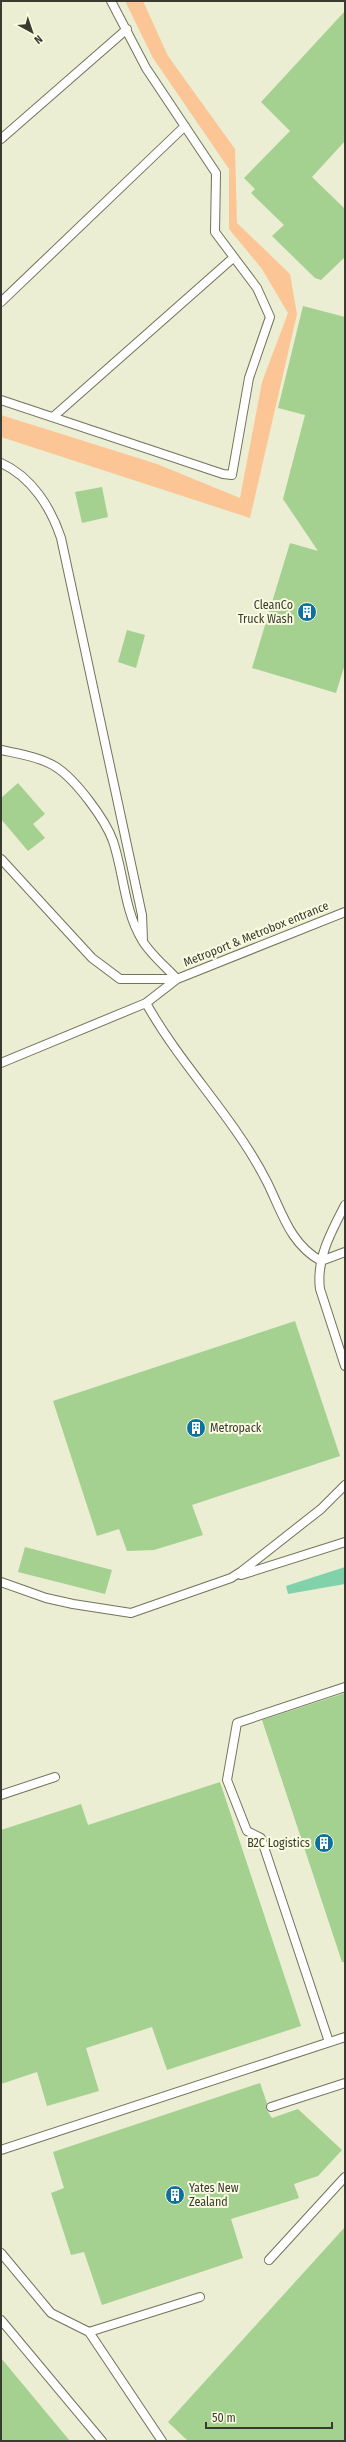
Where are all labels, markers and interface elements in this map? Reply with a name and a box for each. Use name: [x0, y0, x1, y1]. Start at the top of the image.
north arrow: [12, 12, 52, 52]
text: N: [31, 32, 45, 46]
place label: CleanCo Truck Wash: [238, 598, 293, 626]
building icon: CleanCo Truck Wash: [296, 601, 318, 623]
street label: Metroport & Metrobox entrance: [181, 898, 331, 970]
building icon: Metropack: [185, 1417, 207, 1439]
place label: Metropack: [210, 1421, 262, 1435]
building icon: B2C Logistics: [313, 1832, 335, 1854]
place label: B2C Logistics: [247, 1836, 310, 1850]
place label: Yates New Zealand: [189, 2181, 239, 2209]
building icon: Yates New Zealand: [164, 2184, 186, 2206]
scale bar: [206, 2404, 332, 2430]
text: 50 m: [212, 2411, 236, 2425]

